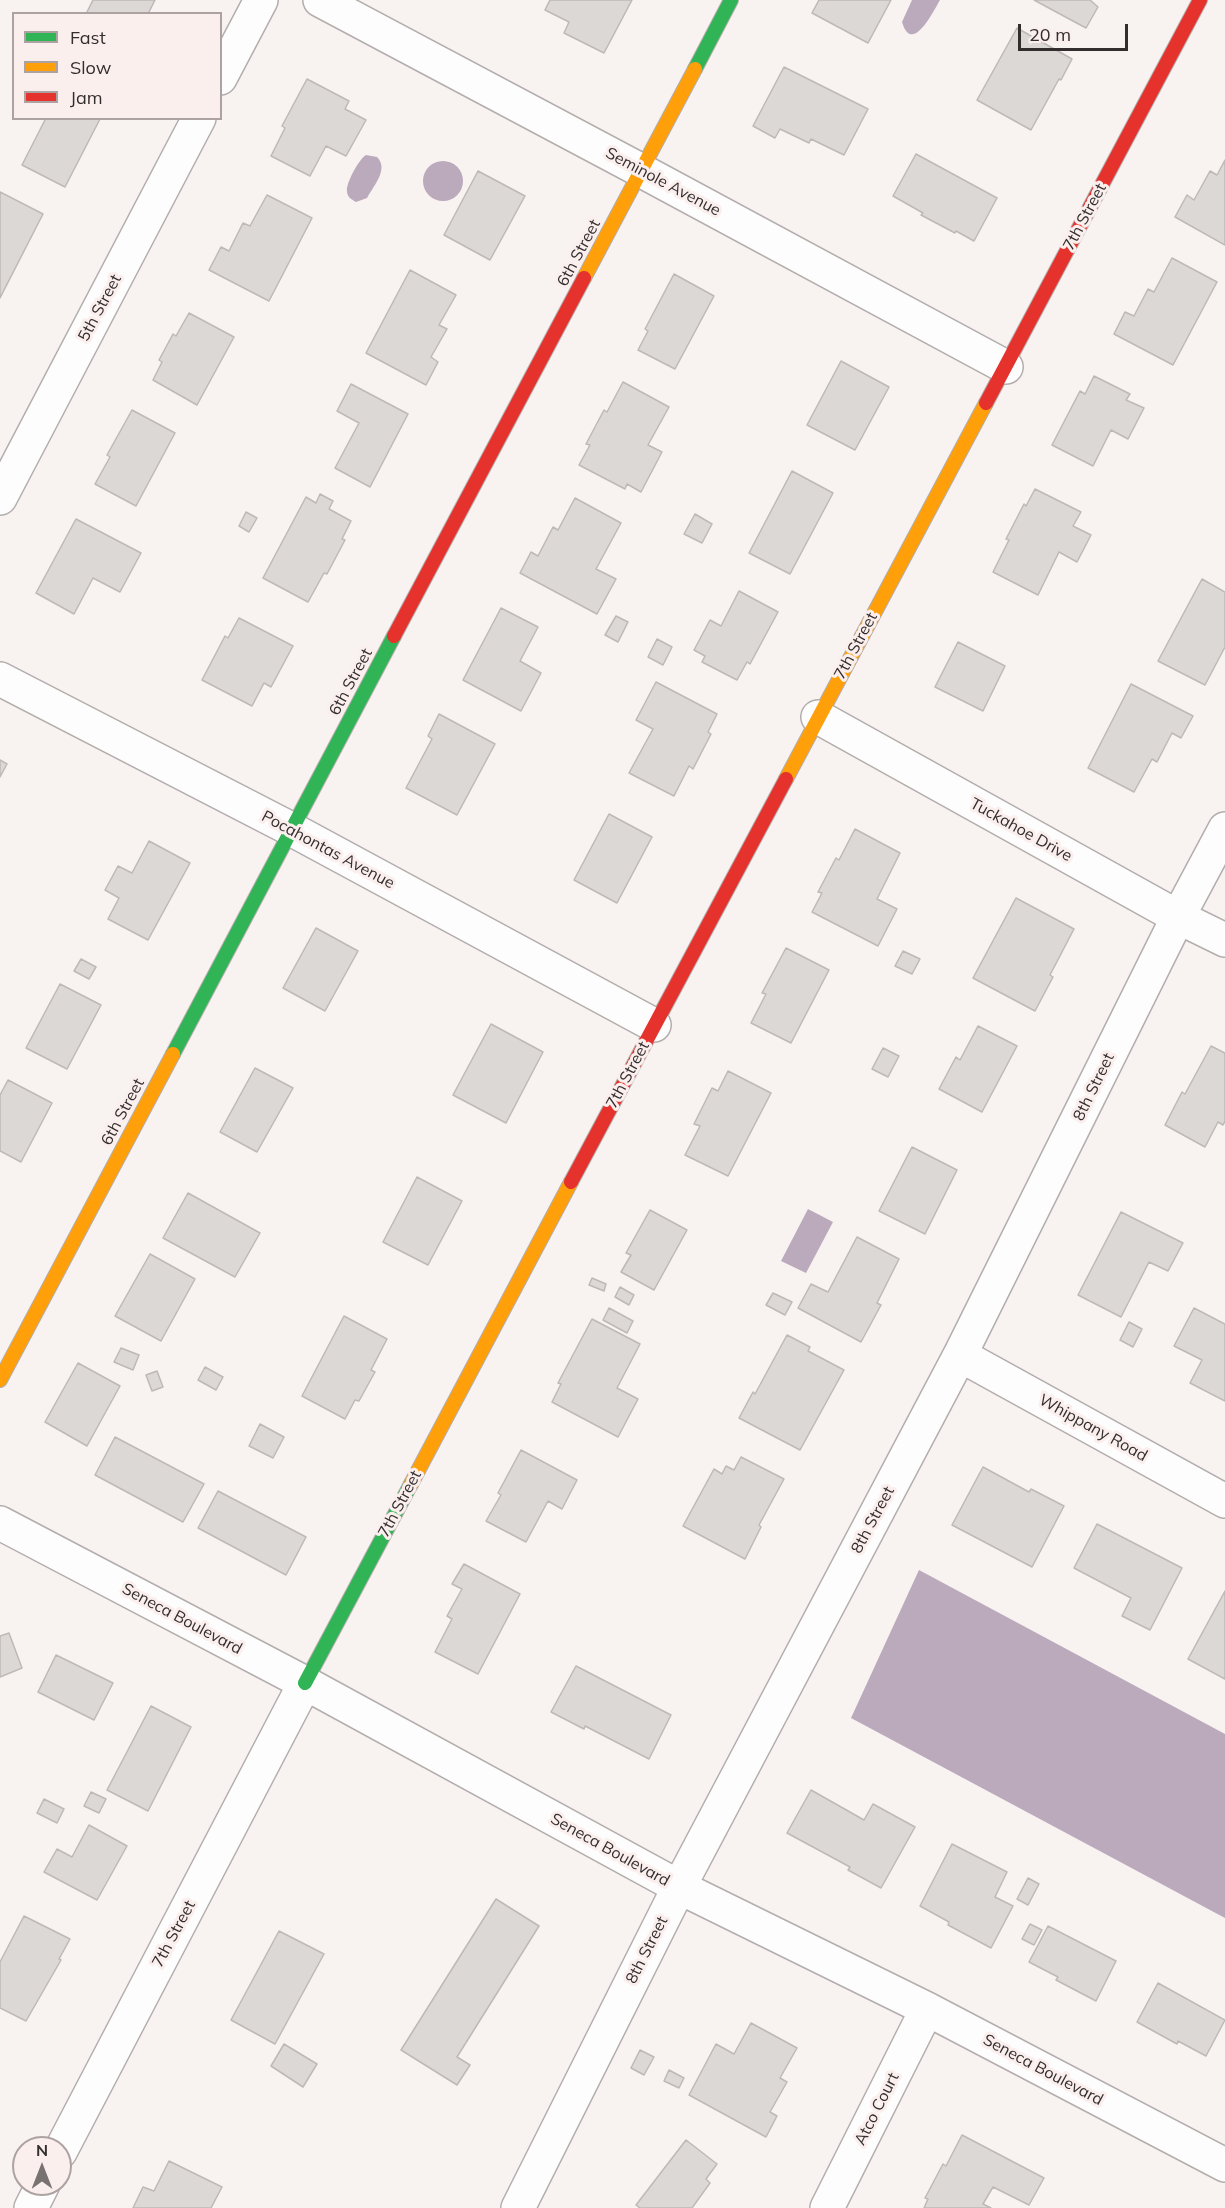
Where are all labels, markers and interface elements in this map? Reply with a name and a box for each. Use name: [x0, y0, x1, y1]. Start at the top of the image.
legend: [12, 12, 222, 120]
scale bar: [1021, 12, 1130, 50]
text: 20 m: [1029, 23, 1071, 46]
text: Fast: [70, 26, 106, 49]
text: Slow: [70, 56, 111, 79]
text: Jam: [70, 86, 103, 109]
street label: Seminole Avenue: [602, 144, 724, 220]
street label: 7th Street: [1059, 180, 1111, 254]
street label: 6th Street: [553, 216, 605, 290]
street label: 5th Street: [74, 271, 126, 345]
street label: 7th Street: [830, 609, 882, 683]
street label: 6th Street: [325, 645, 377, 719]
street label: Tuckahoe Drive: [967, 794, 1075, 866]
street label: Pocahontas Avenue: [258, 807, 398, 893]
street label: 7th Street: [602, 1038, 654, 1112]
street label: 8th Street: [1069, 1050, 1119, 1124]
street label: 6th Street: [97, 1075, 149, 1149]
street label: Whippany Road: [1035, 1390, 1151, 1466]
street label: 7th Street: [374, 1467, 426, 1541]
street label: 8th Street: [847, 1483, 899, 1557]
street label: Seneca Boulevard: [119, 1579, 245, 1659]
street label: Seneca Boulevard: [547, 1809, 673, 1891]
street label: 7th Street: [148, 1897, 200, 1971]
street label: 8th Street: [622, 1913, 672, 1987]
street label: Seneca Boulevard: [980, 2030, 1106, 2110]
street label: Atco Court: [851, 2070, 903, 2148]
north arrow: [12, 2136, 72, 2196]
text: N: [36, 2140, 48, 2160]

